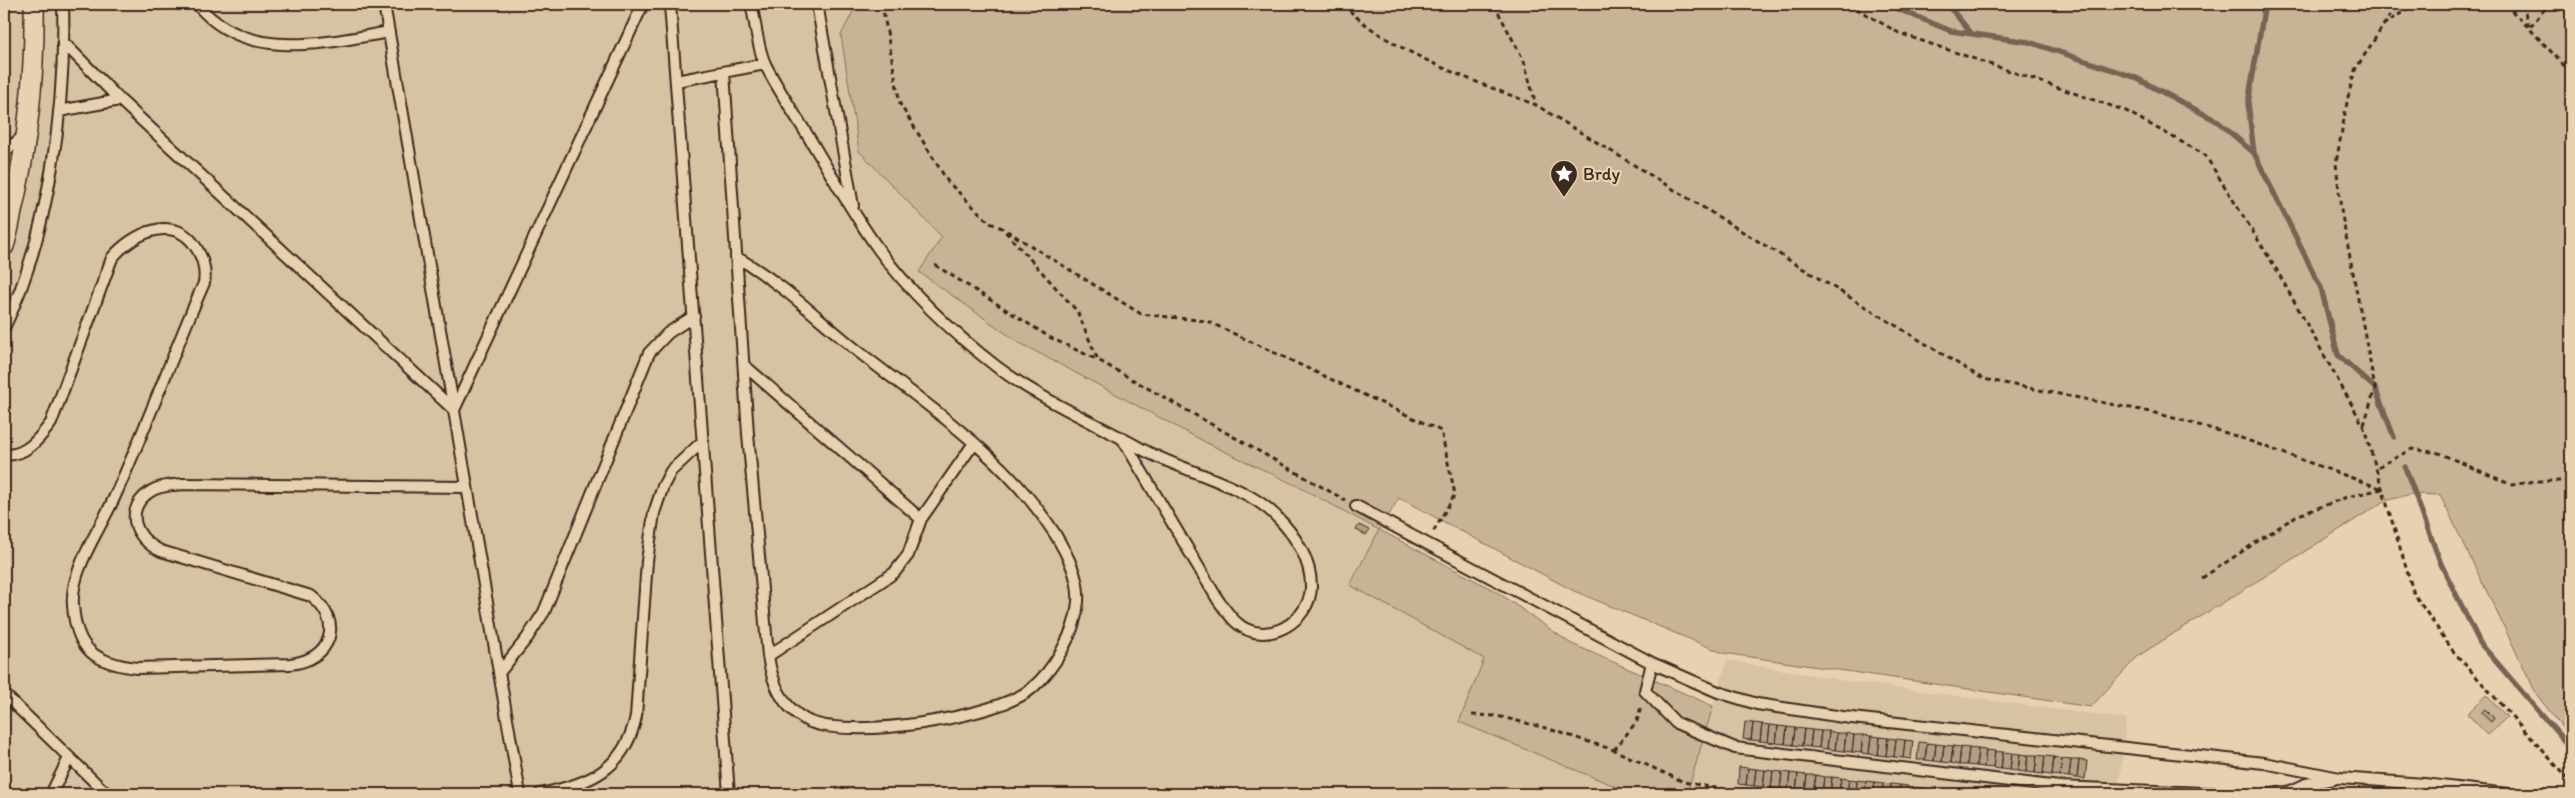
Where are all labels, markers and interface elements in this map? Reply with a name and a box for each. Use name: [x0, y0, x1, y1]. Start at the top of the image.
place icon: Brdy: [1549, 159, 1579, 198]
place label: Brdy: [1583, 163, 1620, 185]

